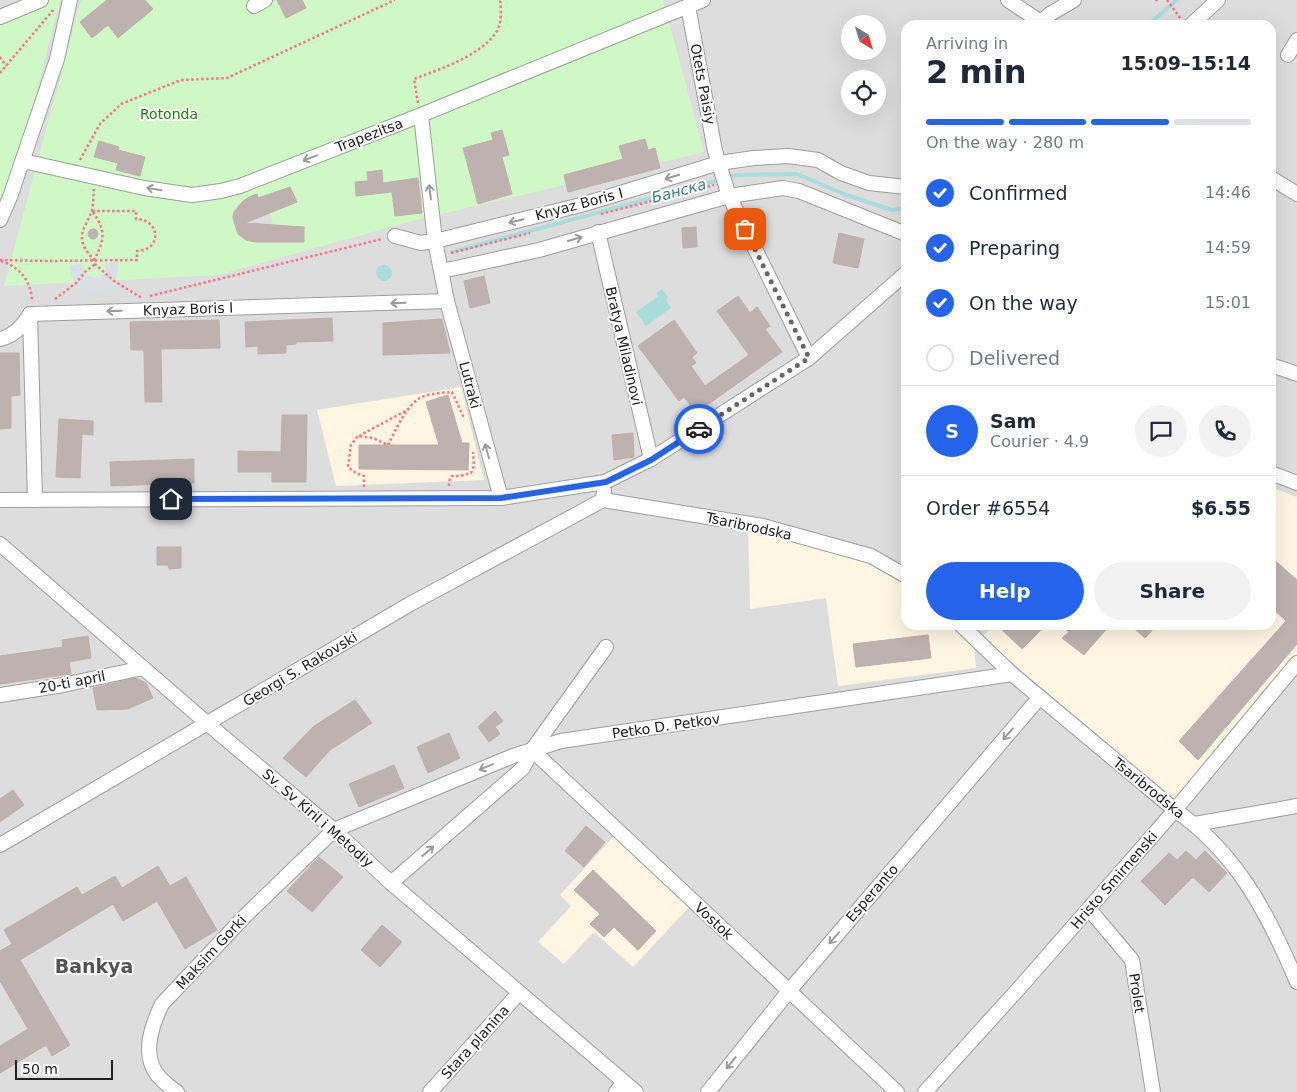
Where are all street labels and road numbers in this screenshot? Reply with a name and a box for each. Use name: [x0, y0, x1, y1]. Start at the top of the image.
street label: Otets Paisiy: [687, 42, 719, 126]
street label: Trapezitsa: [332, 115, 405, 156]
street label: Knyaz Boris I: [533, 185, 625, 223]
street label: Bratya Miladinovi: [603, 285, 645, 407]
street label: Knyaz Boris I: [143, 299, 233, 319]
street label: Lutraki: [456, 360, 484, 410]
street label: Tsaribrodska: [704, 509, 793, 543]
street label: Georgi S. Rakovski: [240, 629, 360, 709]
street label: 20-ti april: [37, 668, 107, 696]
street label: Petko D. Petkov: [611, 711, 721, 741]
street label: Tsaribrodska: [1109, 754, 1188, 822]
street label: Sv. Sv Kiril i Metodiy: [259, 765, 377, 871]
street label: Hristo Smirnenski: [1067, 828, 1161, 932]
street label: Esperanto: [843, 861, 901, 925]
street label: Vostok: [692, 899, 737, 943]
street label: Maksim Gorki: [173, 912, 249, 992]
street label: Prolet: [1126, 972, 1148, 1015]
street label: Stara planina: [438, 1002, 512, 1082]

